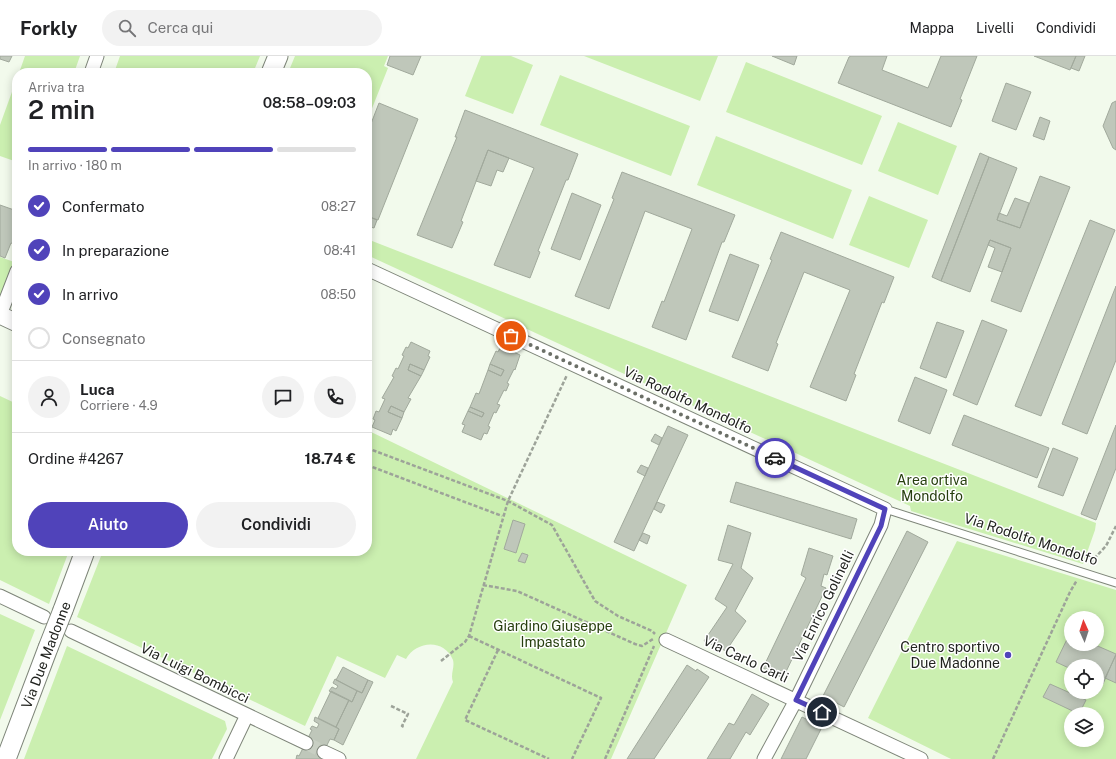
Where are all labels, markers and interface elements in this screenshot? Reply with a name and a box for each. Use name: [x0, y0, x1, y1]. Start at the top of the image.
search box: [102, 10, 382, 46]
text: Forkly: [20, 17, 78, 39]
icon: search: [116, 17, 138, 39]
text: Cerca qui: [148, 19, 213, 36]
text: Mappa: [910, 20, 954, 36]
text: Livelli: [976, 20, 1014, 36]
text: Condividi: [1036, 20, 1096, 36]
text: Arriva tra: [28, 80, 84, 95]
text: 2 min: [28, 94, 95, 125]
text: 08:58–09:03: [263, 94, 356, 111]
text: In arrivo · 180 m: [28, 158, 122, 173]
icon: check: [28, 195, 50, 217]
text: Confermato: [62, 198, 144, 215]
text: 08:27: [321, 199, 356, 214]
icon: check: [28, 239, 50, 261]
text: In preparazione: [62, 242, 169, 259]
text: 08:41: [323, 243, 356, 258]
icon: check: [28, 283, 50, 305]
text: In arrivo: [62, 286, 118, 303]
text: 08:50: [320, 287, 356, 302]
pin: [494, 319, 528, 353]
icon: bag: [500, 325, 522, 347]
text: Consegnato: [62, 330, 145, 347]
street label: Via Rodolfo Mondolfo: [621, 363, 755, 437]
button: person: [28, 376, 70, 418]
button: chat: [262, 376, 304, 418]
button: phone: [314, 376, 356, 418]
text: Luca: [80, 381, 114, 398]
text: Corriere · 4.9: [80, 398, 158, 413]
courier: [755, 438, 795, 478]
icon: car: [764, 447, 786, 469]
text: Ordine #4267: [28, 450, 124, 467]
text: 18.74 €: [305, 450, 356, 467]
park label: Area ortiva Mondolfo: [897, 472, 967, 504]
button: Aiuto: [28, 502, 188, 548]
button: Condividi: [196, 502, 356, 548]
street label: Via Rodolfo Mondolfo: [962, 510, 1100, 568]
street label: Via Enrico Golinelli: [789, 548, 857, 664]
street label: Via Due Madonne: [18, 599, 74, 711]
north arrow: [1064, 611, 1104, 651]
map controls: [1064, 611, 1104, 747]
park label: Giardino Giuseppe Impastato: [493, 618, 613, 650]
street label: Via Carlo Carli: [701, 632, 791, 686]
place label: Centro sportivo Due Madonne: [900, 639, 1000, 671]
street label: Via Luigi Bombicci: [138, 640, 252, 706]
marker: Centro sportivo Due Madonne: [1003, 650, 1013, 660]
button: locate: [1064, 659, 1104, 699]
pin: [805, 695, 839, 729]
icon: home: [811, 701, 833, 723]
button: layers: [1064, 707, 1104, 747]

